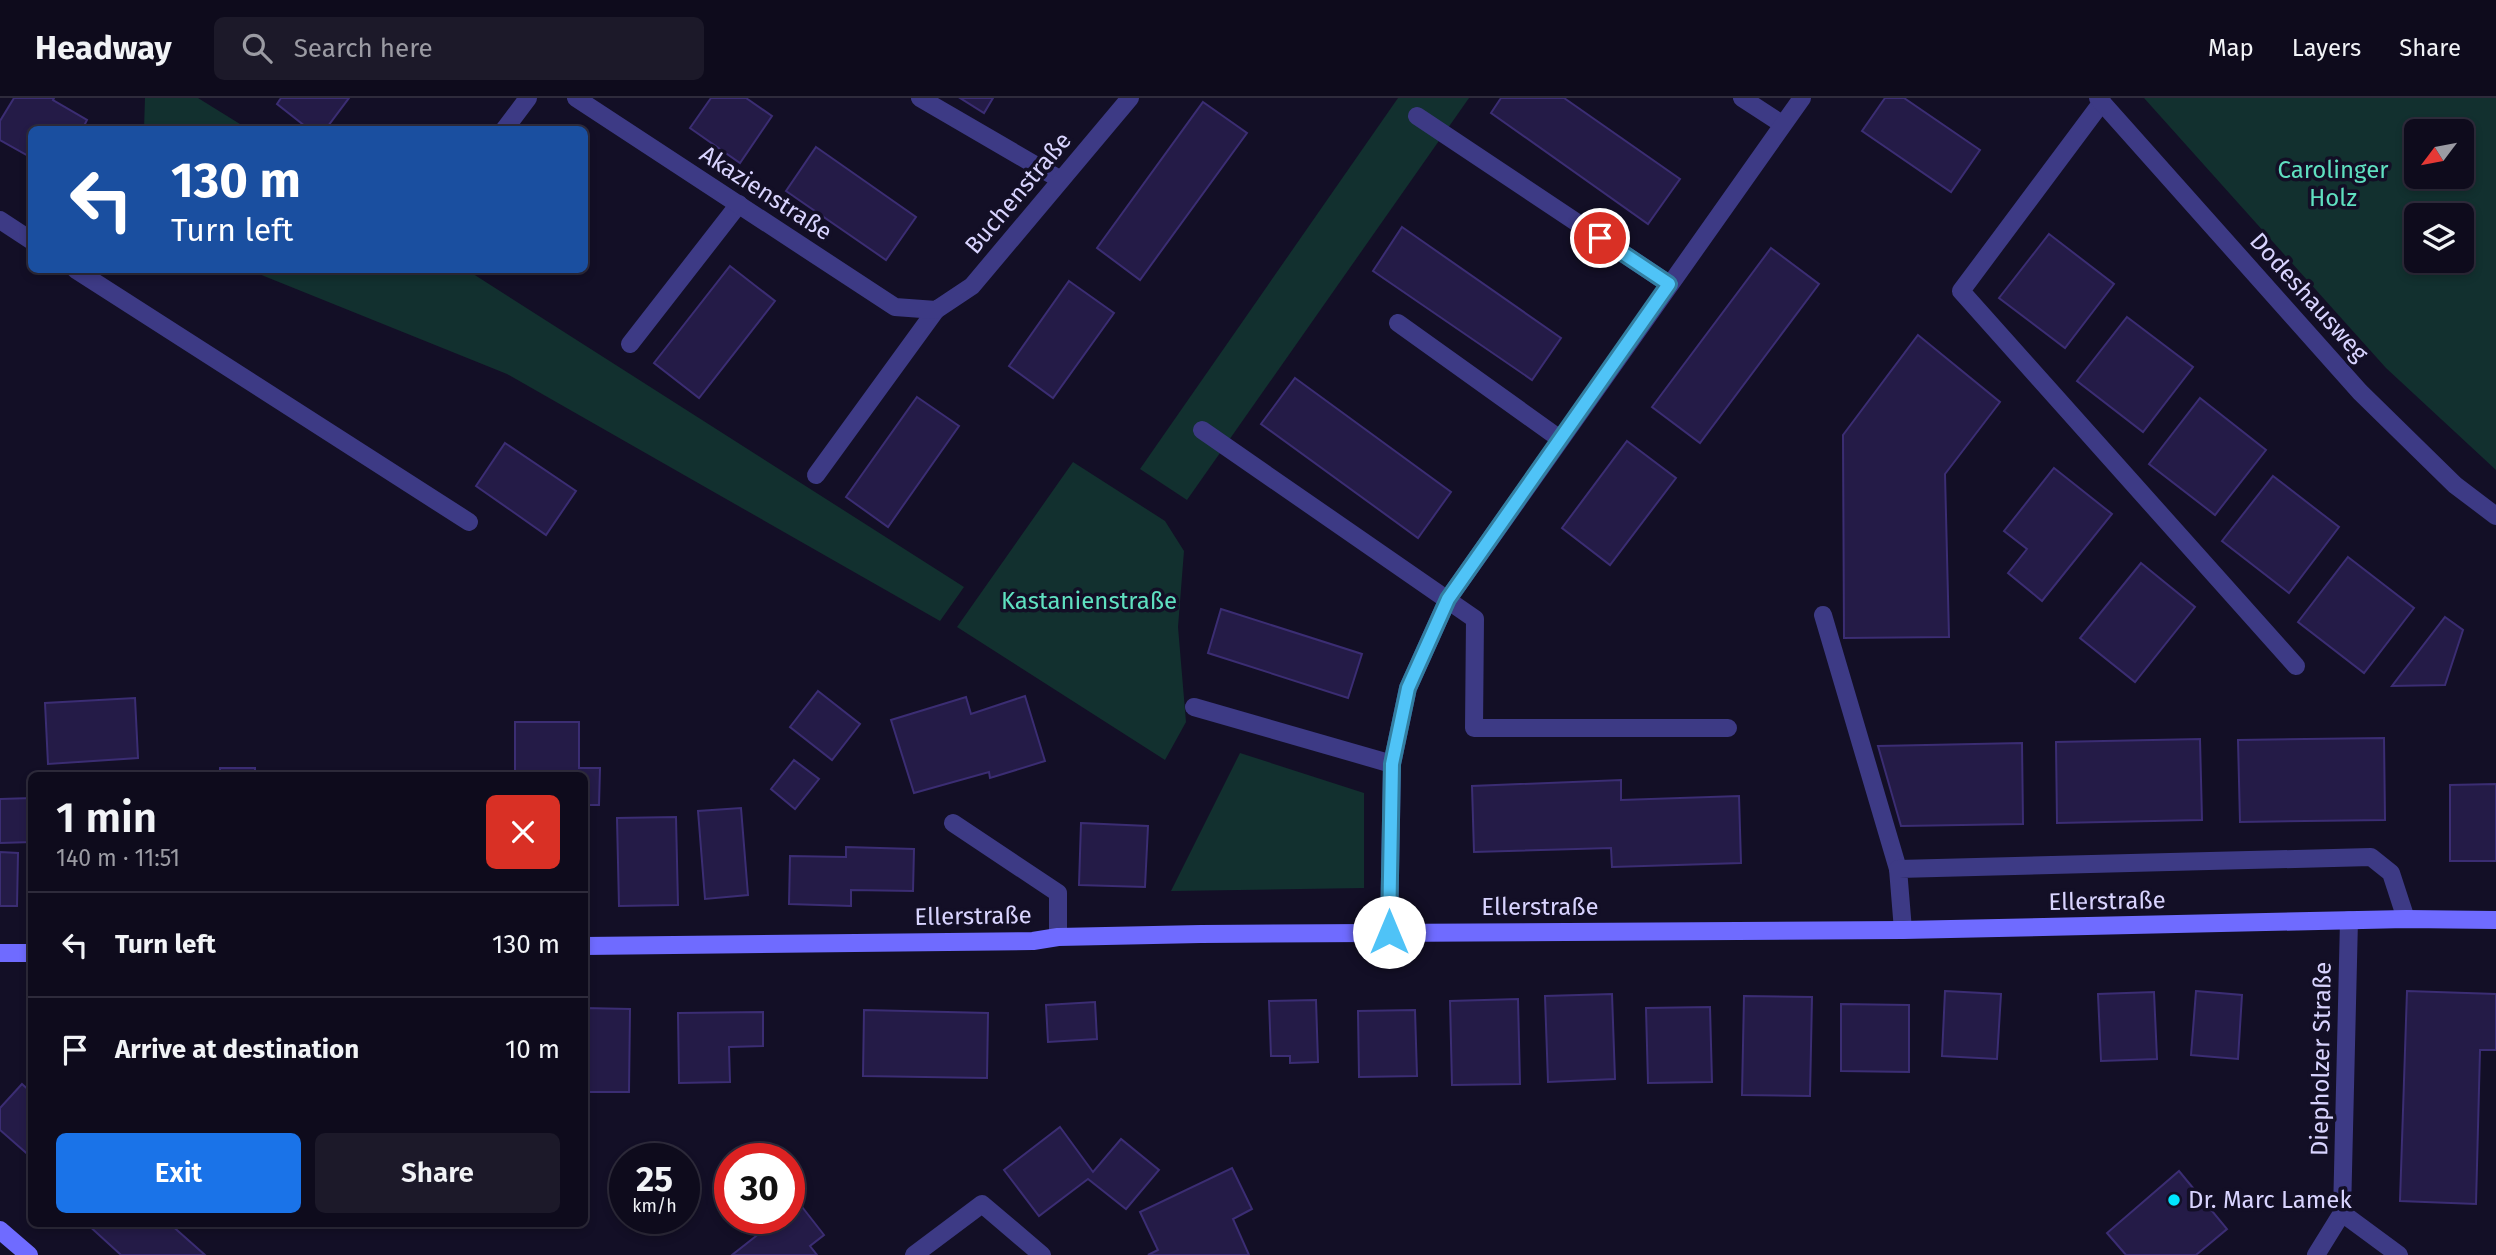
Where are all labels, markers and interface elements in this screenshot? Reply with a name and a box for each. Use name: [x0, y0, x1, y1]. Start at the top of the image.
search box: [214, 17, 704, 80]
text: Headway: [35, 28, 172, 68]
icon: search: [238, 29, 276, 67]
text: Search here: [294, 33, 433, 64]
text: Map: [2208, 34, 2254, 62]
text: Layers: [2292, 34, 2361, 62]
text: Share: [2399, 34, 2461, 62]
north arrow: [2404, 119, 2474, 189]
map controls: [2404, 119, 2474, 273]
street label: Buchenstraße: [959, 127, 1077, 259]
street label: Akazienstraße: [695, 140, 837, 246]
text: 130 m: [171, 151, 301, 210]
icon: left: [56, 154, 147, 245]
park label: Carolinger Holz: [2277, 156, 2389, 212]
button: layers: [2404, 203, 2474, 273]
pin: [1570, 208, 1630, 268]
text: Turn left: [171, 211, 293, 249]
icon: arrive: [1581, 219, 1619, 257]
street label: Dodeshausweg: [2244, 227, 2374, 367]
park label: Kastanienstraße: [1001, 587, 1177, 615]
text: 1 min: [56, 793, 157, 843]
button: close: [486, 795, 560, 869]
text: 140 m · 11:51: [56, 844, 180, 872]
street label: Ellerstraße: [2048, 886, 2166, 916]
street label: Ellerstraße: [1481, 893, 1599, 921]
position arrow: [1352, 895, 1426, 969]
street label: Ellerstraße: [914, 901, 1032, 931]
icon: left: [56, 926, 94, 964]
text: Turn left: [115, 929, 216, 960]
text: 130 m: [492, 929, 560, 960]
street label: Diepholzer Straße: [2305, 962, 2337, 1156]
icon: arrive: [56, 1031, 94, 1069]
text: Arrive at destination: [115, 1034, 359, 1065]
text: 10 m: [505, 1034, 560, 1065]
button: Exit: [56, 1133, 301, 1213]
button: Share: [315, 1133, 560, 1213]
speed limit sign: 30: [714, 1143, 805, 1234]
text: 25: [636, 1158, 673, 1200]
place label: Dr. Marc Lamek: [2188, 1186, 2352, 1214]
marker: Dr. Marc Lamek: [2166, 1192, 2182, 1208]
text: km/h: [632, 1195, 677, 1217]

